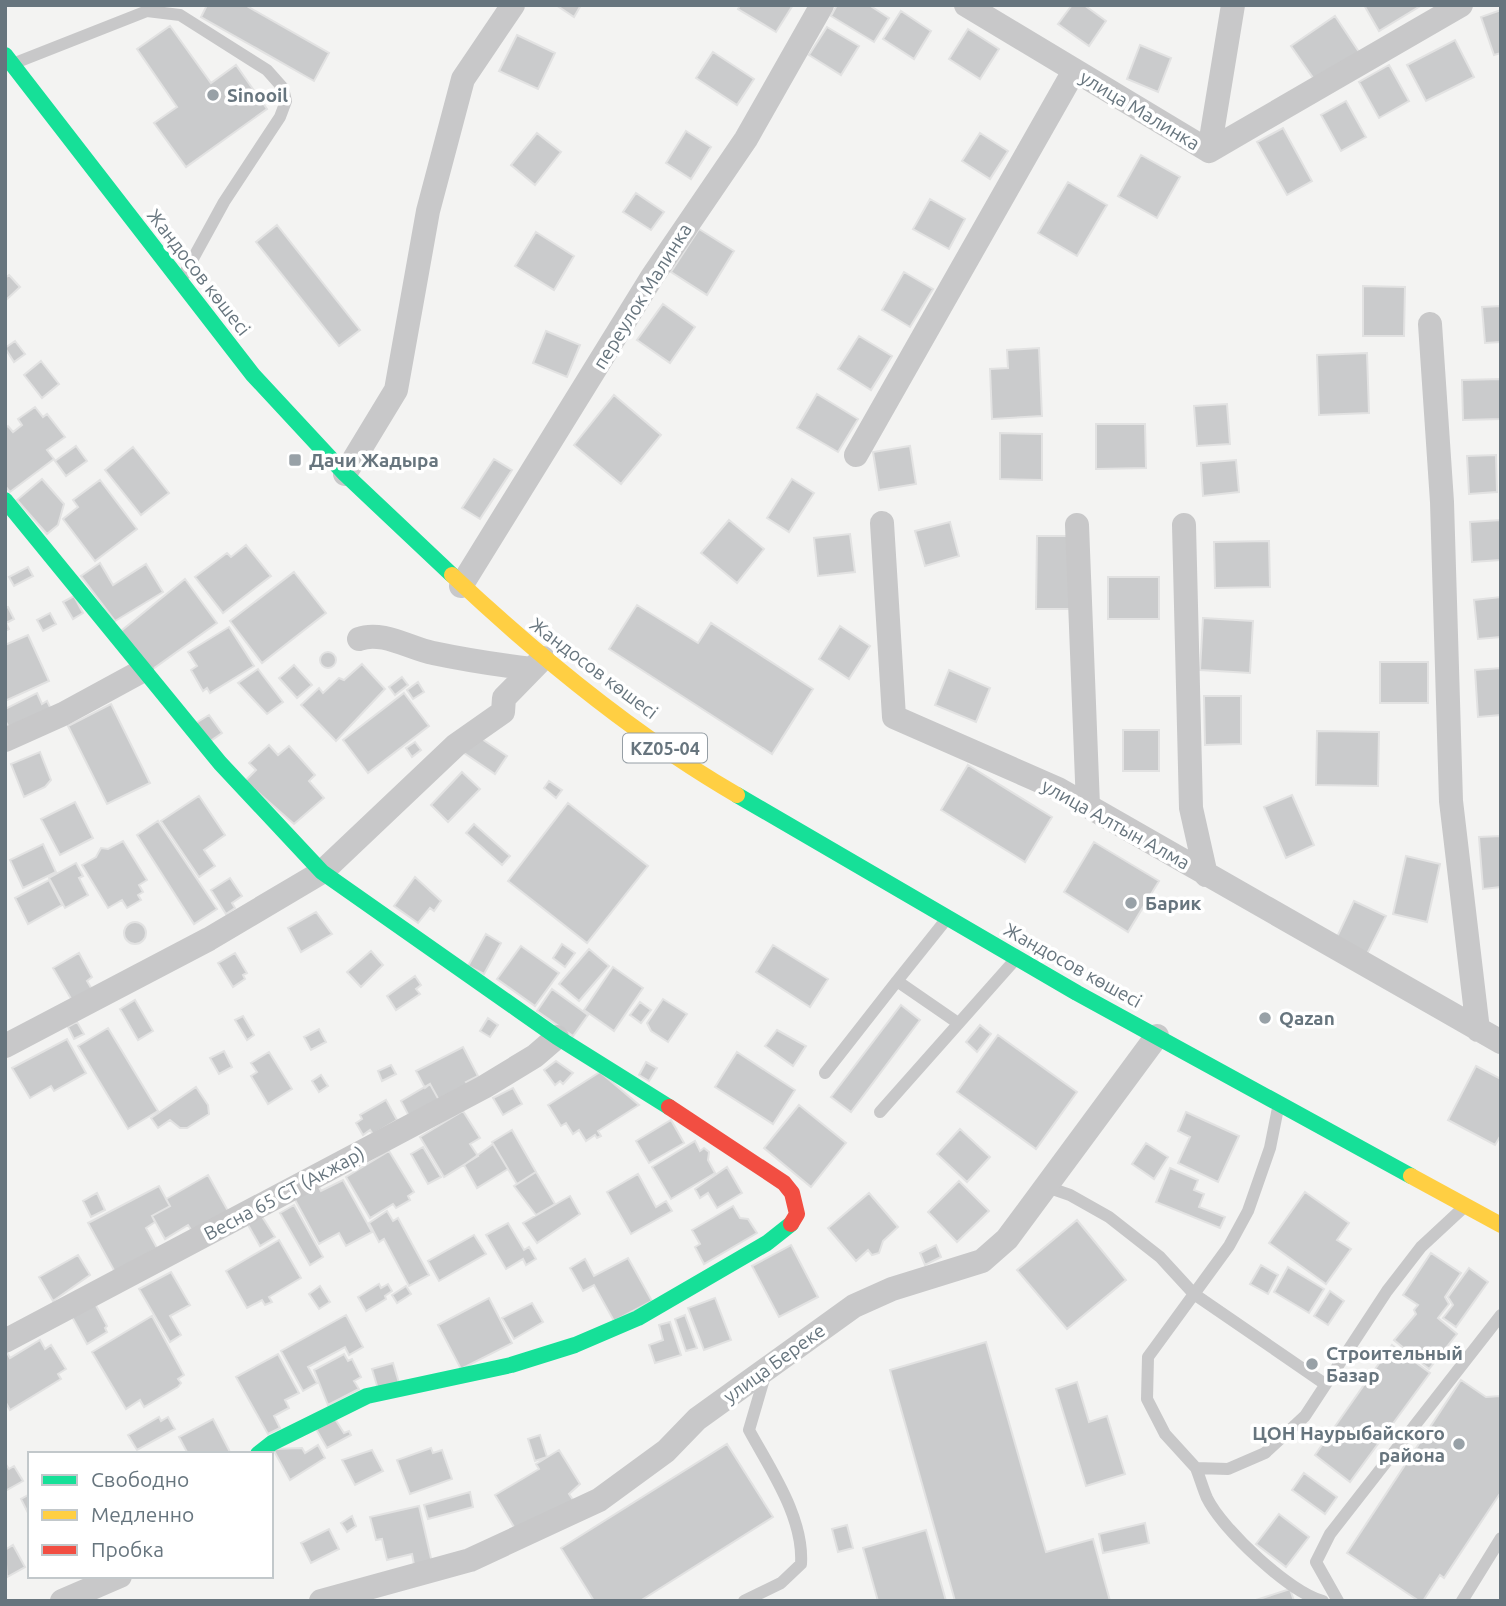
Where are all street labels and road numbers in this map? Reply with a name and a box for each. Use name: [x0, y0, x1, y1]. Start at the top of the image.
street label: улица Малинка: [1076, 66, 1204, 154]
street label: Жандосов көшесі: [143, 205, 255, 339]
street label: переулок Малинка: [588, 219, 696, 373]
street label: Жандосов көшесі: [526, 613, 662, 723]
road number: KZ05-04: [623, 734, 707, 762]
street label: улица Алтын Алма: [1038, 774, 1194, 874]
street label: Жандосов көшесі: [1000, 918, 1146, 1012]
street label: Весна 65 СТ (Акжар): [200, 1141, 368, 1245]
street label: улица Береке: [719, 1319, 829, 1407]

